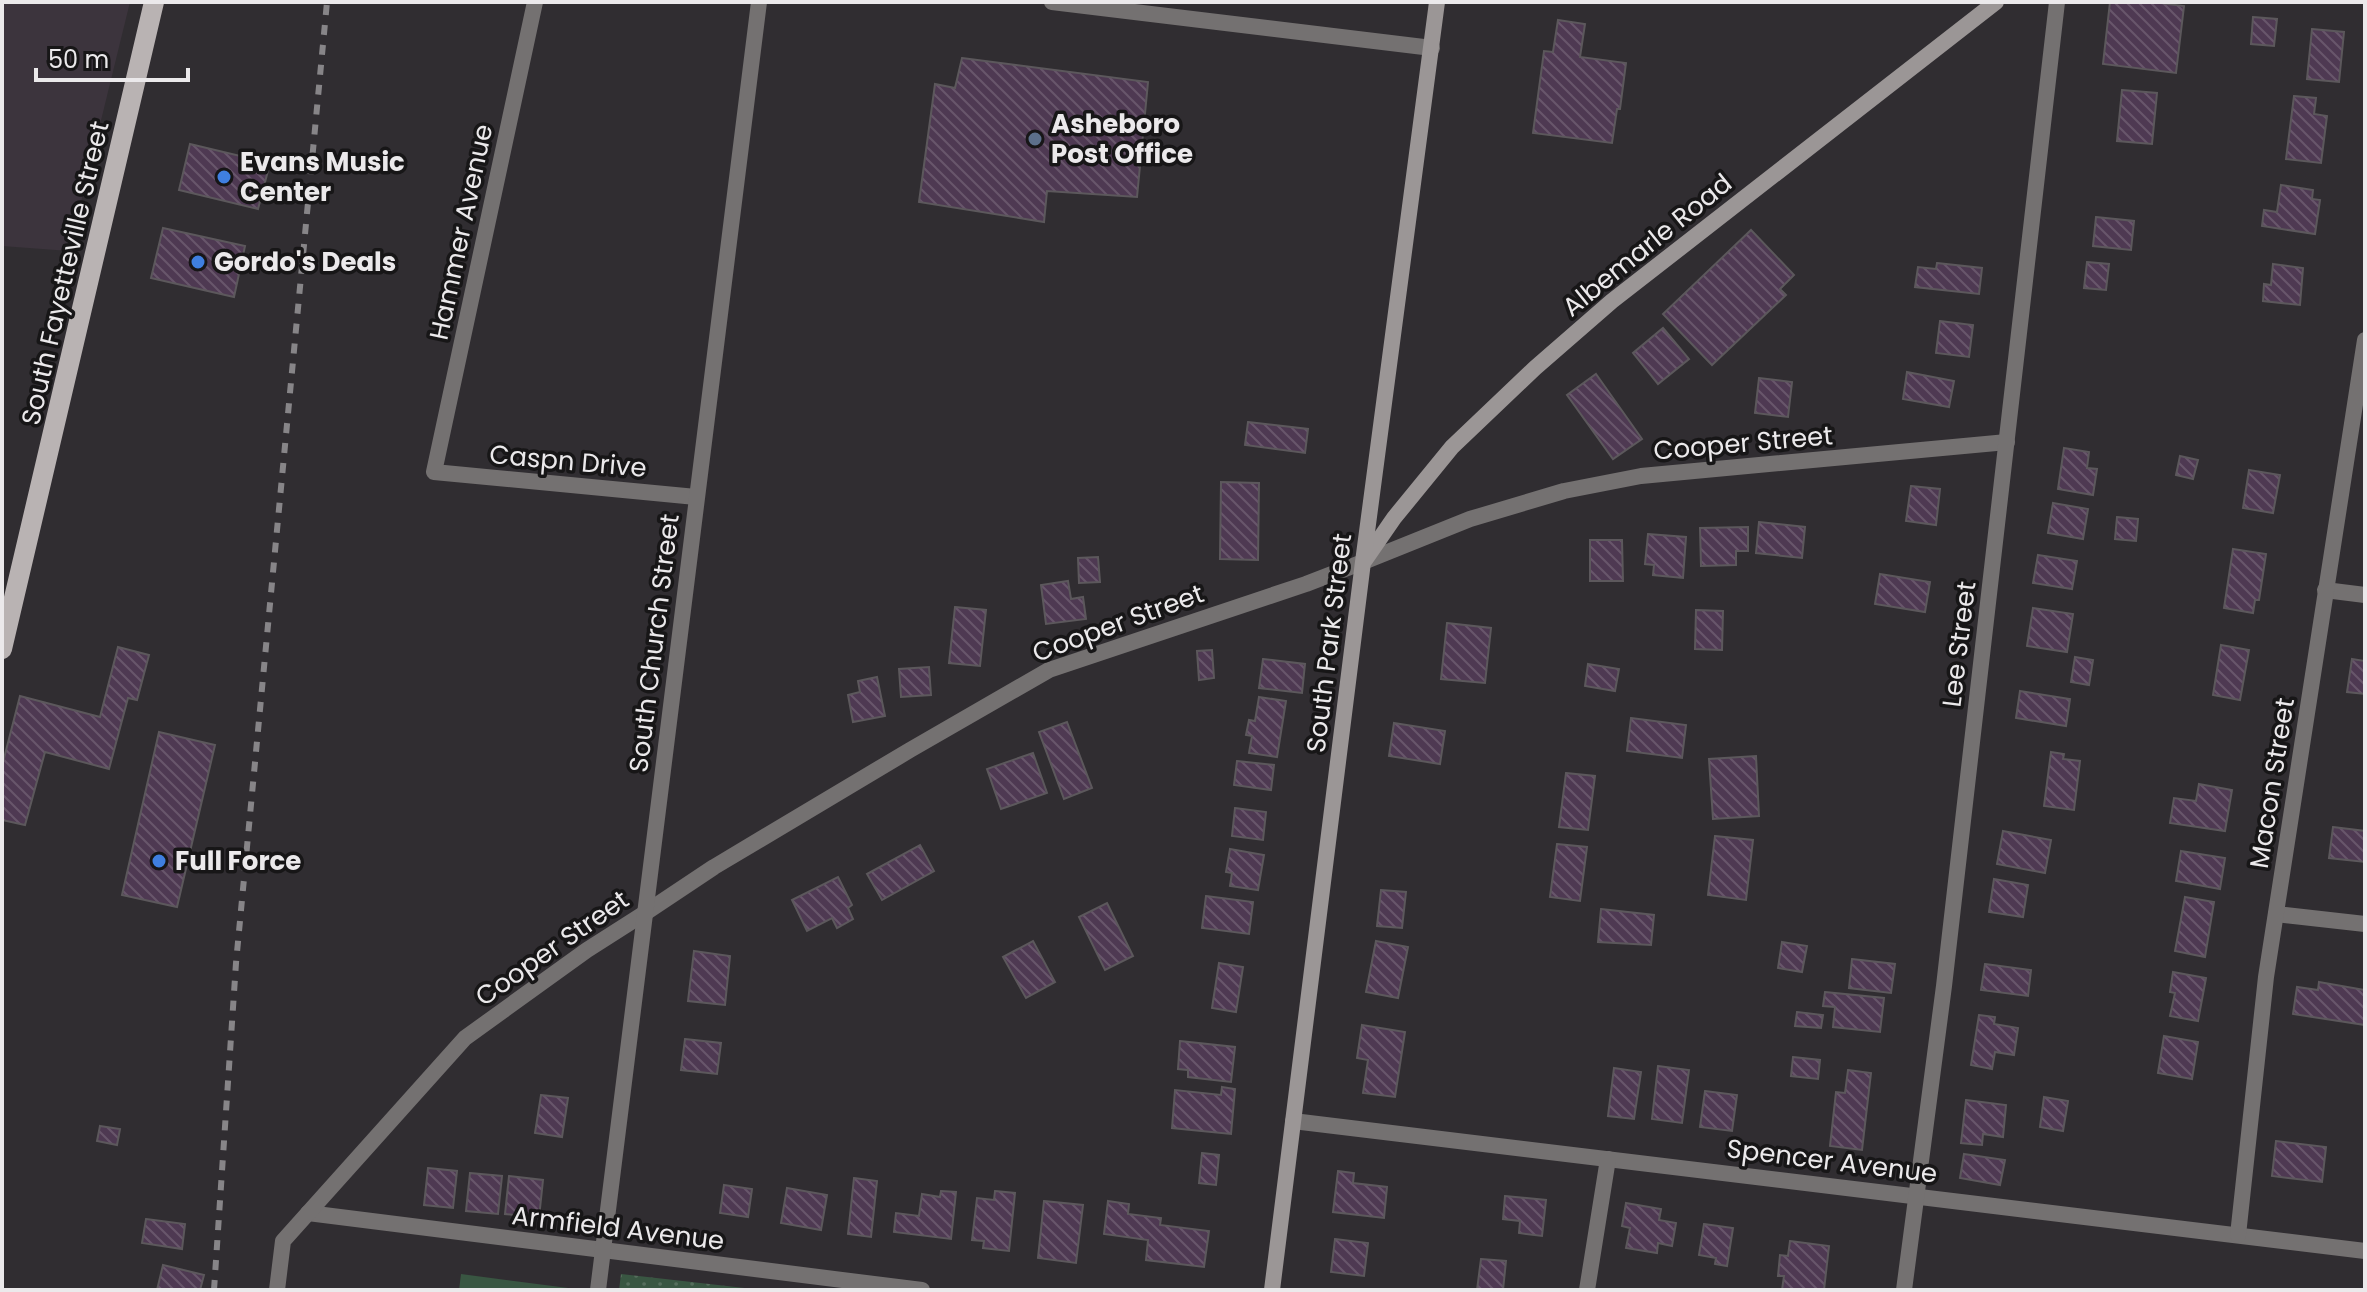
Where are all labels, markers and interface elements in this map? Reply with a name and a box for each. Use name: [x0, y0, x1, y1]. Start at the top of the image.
scale bar: [36, 32, 188, 82]
text: 50 m: [48, 43, 109, 76]
place label: Asheboro Post Office: [1051, 106, 1193, 172]
street label: South Fayetteville Street: [12, 117, 118, 429]
street label: Hammer Avenue: [421, 121, 501, 343]
marker: Asheboro Post Office: [1026, 130, 1044, 148]
place label: Evans Music Center: [240, 144, 405, 210]
street label: Albemarle Road: [1555, 165, 1739, 325]
marker: Evans Music Center: [215, 168, 233, 186]
place label: Gordo's Deals: [214, 244, 396, 280]
marker: Gordo's Deals: [189, 253, 207, 271]
street label: Cooper Street: [1652, 417, 1834, 469]
street label: Caspn Drive: [488, 436, 648, 486]
street label: South Church Street: [620, 512, 688, 774]
street label: South Park Street: [1298, 531, 1360, 755]
street label: Cooper Street: [1027, 575, 1209, 671]
street label: Lee Street: [1933, 579, 1985, 709]
street label: Macon Street: [2241, 695, 2303, 871]
place label: Full Force: [175, 843, 301, 879]
marker: Full Force: [150, 852, 168, 870]
street label: Cooper Street: [468, 882, 636, 1014]
street label: Spencer Avenue: [1725, 1130, 1939, 1192]
street label: Armfield Avenue: [510, 1197, 726, 1259]

